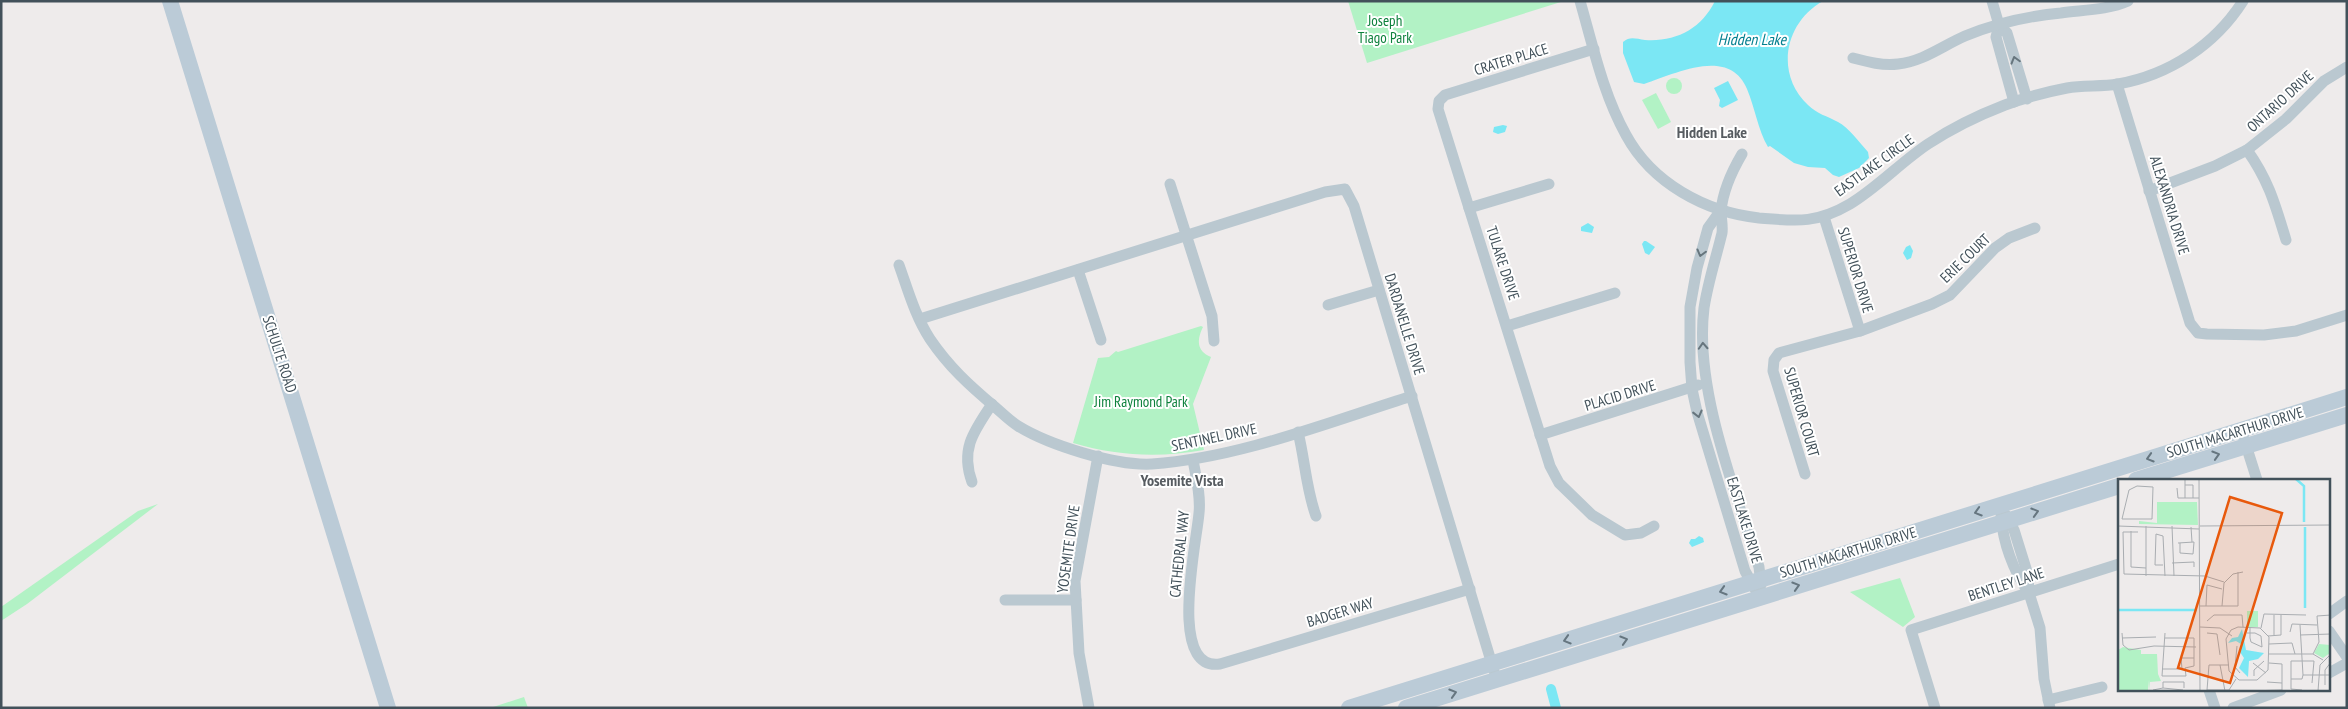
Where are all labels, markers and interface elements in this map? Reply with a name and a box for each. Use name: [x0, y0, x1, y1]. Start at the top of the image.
park label: Joseph Tiago Park: [1358, 11, 1412, 47]
water label: Hidden Lake: [1718, 29, 1788, 49]
street label: CRATER PLACE: [1472, 39, 1550, 79]
one-way arrow: [2011, 57, 2021, 65]
street label: ONTARIO DRIVE: [2243, 66, 2317, 136]
district label: Hidden Lake: [1677, 122, 1747, 142]
street label: EASTLAKE CIRCLE: [1830, 130, 1918, 200]
street label: ALEXANDRIA DRIVE: [2146, 153, 2194, 257]
street label: TULARE DRIVE: [1482, 224, 1524, 302]
street label: SUPERIOR DRIVE: [1834, 225, 1878, 315]
street label: ERIE COURT: [1936, 229, 1994, 287]
one-way arrow: [1697, 249, 1707, 257]
street label: DARDANELLE DRIVE: [1381, 271, 1429, 377]
street label: SCHULTE ROAD: [259, 313, 301, 395]
one-way arrow: [1698, 342, 1709, 350]
street label: SUPERIOR COURT: [1780, 365, 1824, 459]
street label: PLACID DRIVE: [1582, 375, 1658, 415]
park label: Jim Raymond Park: [1093, 392, 1188, 411]
street label: SOUTH MACARTHUR DRIVE: [2164, 402, 2306, 462]
one-way arrow: [1692, 409, 1703, 418]
street label: SENTINEL DRIVE: [1170, 419, 1258, 455]
one-way arrow: [2212, 451, 2220, 461]
one-way arrow: [2146, 453, 2154, 463]
district label: Yosemite Vista: [1139, 470, 1224, 490]
street label: EASTLAKE DRIVE: [1723, 475, 1767, 565]
inset map: [2118, 479, 2330, 692]
street label: YOSEMITE DRIVE: [1052, 504, 1084, 594]
one-way arrow: [1974, 506, 1983, 516]
one-way arrow: [2030, 507, 2039, 517]
street label: CATHEDRAL WAY: [1165, 509, 1193, 598]
street label: SOUTH MACARTHUR DRIVE: [1777, 522, 1919, 582]
street label: BENTLEY LANE: [1966, 563, 2046, 605]
one-way arrow: [1792, 582, 1800, 592]
one-way arrow: [1719, 586, 1727, 596]
street label: BADGER WAY: [1304, 593, 1376, 631]
one-way arrow: [1564, 634, 1572, 644]
one-way arrow: [1620, 635, 1628, 645]
one-way arrow: [1448, 689, 1456, 699]

